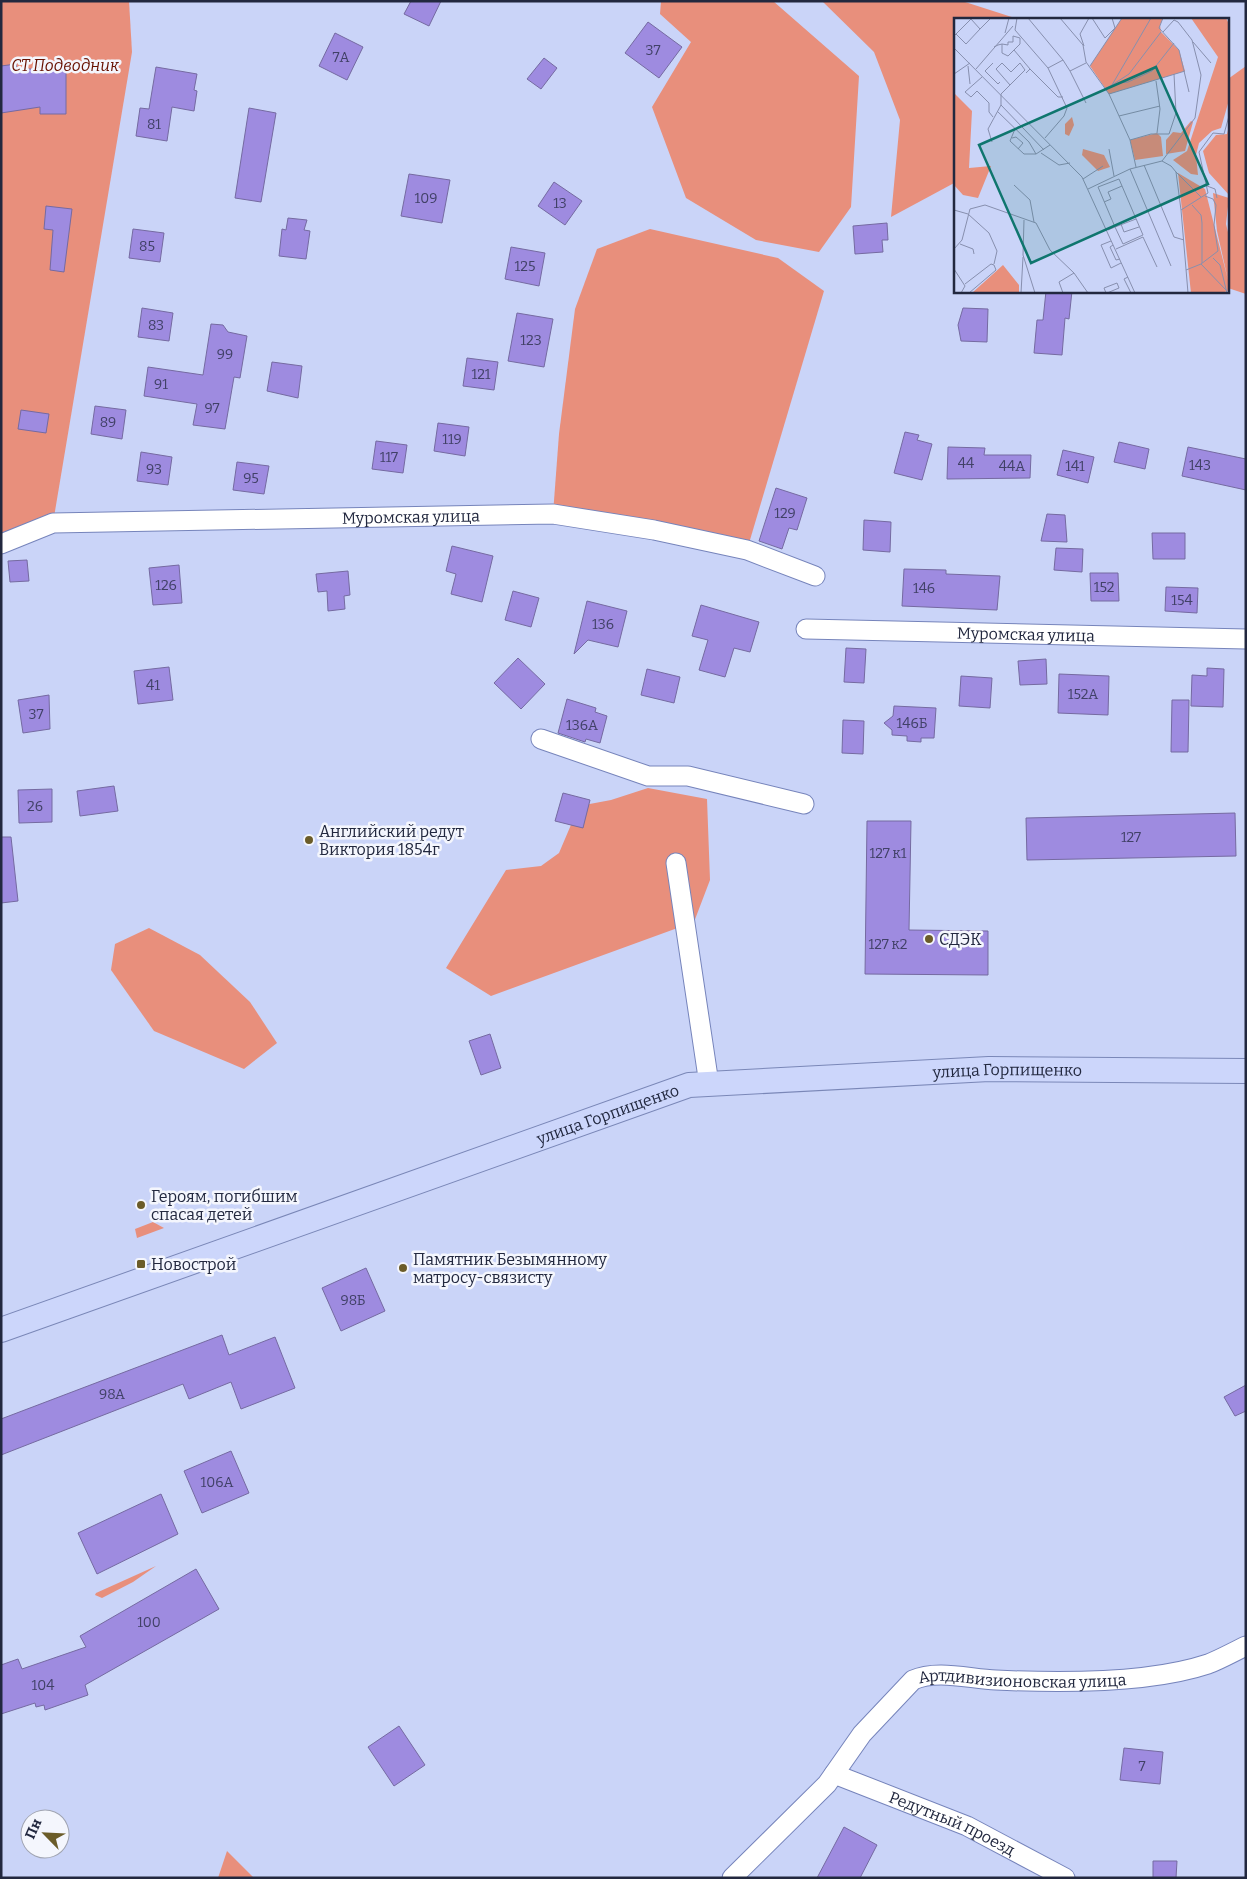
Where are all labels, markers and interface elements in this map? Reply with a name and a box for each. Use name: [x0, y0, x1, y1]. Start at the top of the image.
inset map: [954, 18, 1230, 292]
house number: 37: [645, 42, 661, 59]
house number: 7А: [333, 49, 350, 66]
park label: СТ Подводник: [11, 56, 120, 75]
house number: 81: [147, 116, 161, 133]
house number: 109: [415, 190, 437, 207]
house number: 13: [553, 195, 567, 212]
house number: 85: [139, 238, 155, 255]
house number: 125: [515, 258, 535, 275]
house number: 83: [148, 317, 164, 334]
house number: 123: [520, 332, 542, 349]
house number: 99: [217, 346, 233, 363]
house number: 121: [472, 366, 491, 383]
house number: 91: [154, 376, 168, 393]
house number: 97: [204, 400, 220, 417]
house number: 89: [100, 414, 116, 431]
house number: 119: [442, 431, 462, 448]
house number: 117: [380, 449, 398, 466]
house number: 44: [958, 455, 974, 472]
house number: 143: [1189, 457, 1211, 474]
house number: 44А: [999, 458, 1025, 475]
house number: 141: [1065, 458, 1085, 475]
house number: 93: [146, 461, 162, 478]
house number: 95: [243, 470, 259, 487]
house number: 129: [774, 505, 796, 522]
street label: Муромская улица: [342, 506, 480, 527]
house number: 126: [155, 577, 177, 594]
house number: 152: [1094, 579, 1114, 596]
house number: 146: [913, 580, 935, 597]
house number: 154: [1171, 592, 1193, 609]
house number: 136: [592, 616, 614, 633]
street label: Муромская улица: [957, 623, 1095, 645]
house number: 41: [146, 677, 160, 694]
house number: 152А: [1068, 686, 1098, 703]
house number: 37: [28, 706, 44, 723]
house number: 146Б: [897, 715, 927, 732]
house number: 136А: [566, 717, 598, 734]
house number: 26: [27, 798, 43, 815]
place label: Английский редут Виктория 1854г: [319, 822, 464, 859]
house number: 127: [1121, 829, 1141, 846]
marker: Английский редут Виктория 1854г: [303, 834, 315, 846]
house number: 127 к1: [870, 845, 907, 862]
place label: СДЭК: [939, 930, 982, 949]
marker: СДЭК: [923, 933, 935, 945]
house number: 127 к2: [869, 936, 907, 953]
street label: улица Горпищенко: [931, 1059, 1082, 1082]
street label: улица Горпищенко: [533, 1080, 681, 1148]
place label: Героям, погибшим спасая детей: [151, 1187, 298, 1224]
marker: Героям, погибшим спасая детей: [135, 1199, 147, 1211]
place label: Памятник Безымянному матросу-связисту: [413, 1250, 607, 1287]
place label: Новострой: [151, 1255, 236, 1274]
marker: Новострой: [135, 1258, 147, 1270]
marker: Памятник Безымянному матросу-связисту: [397, 1262, 409, 1274]
house number: 98Б: [341, 1292, 366, 1309]
house number: 98А: [99, 1386, 125, 1403]
house number: 106А: [201, 1474, 233, 1491]
house number: 100: [137, 1614, 161, 1631]
street label: Артдивизионовская улица: [916, 1665, 1127, 1691]
house number: 104: [32, 1677, 54, 1694]
house number: 7: [1138, 1758, 1146, 1775]
street label: Редутный проезд: [886, 1787, 1019, 1860]
north arrow: [20, 1809, 70, 1859]
text: Пн: [22, 1816, 45, 1842]

